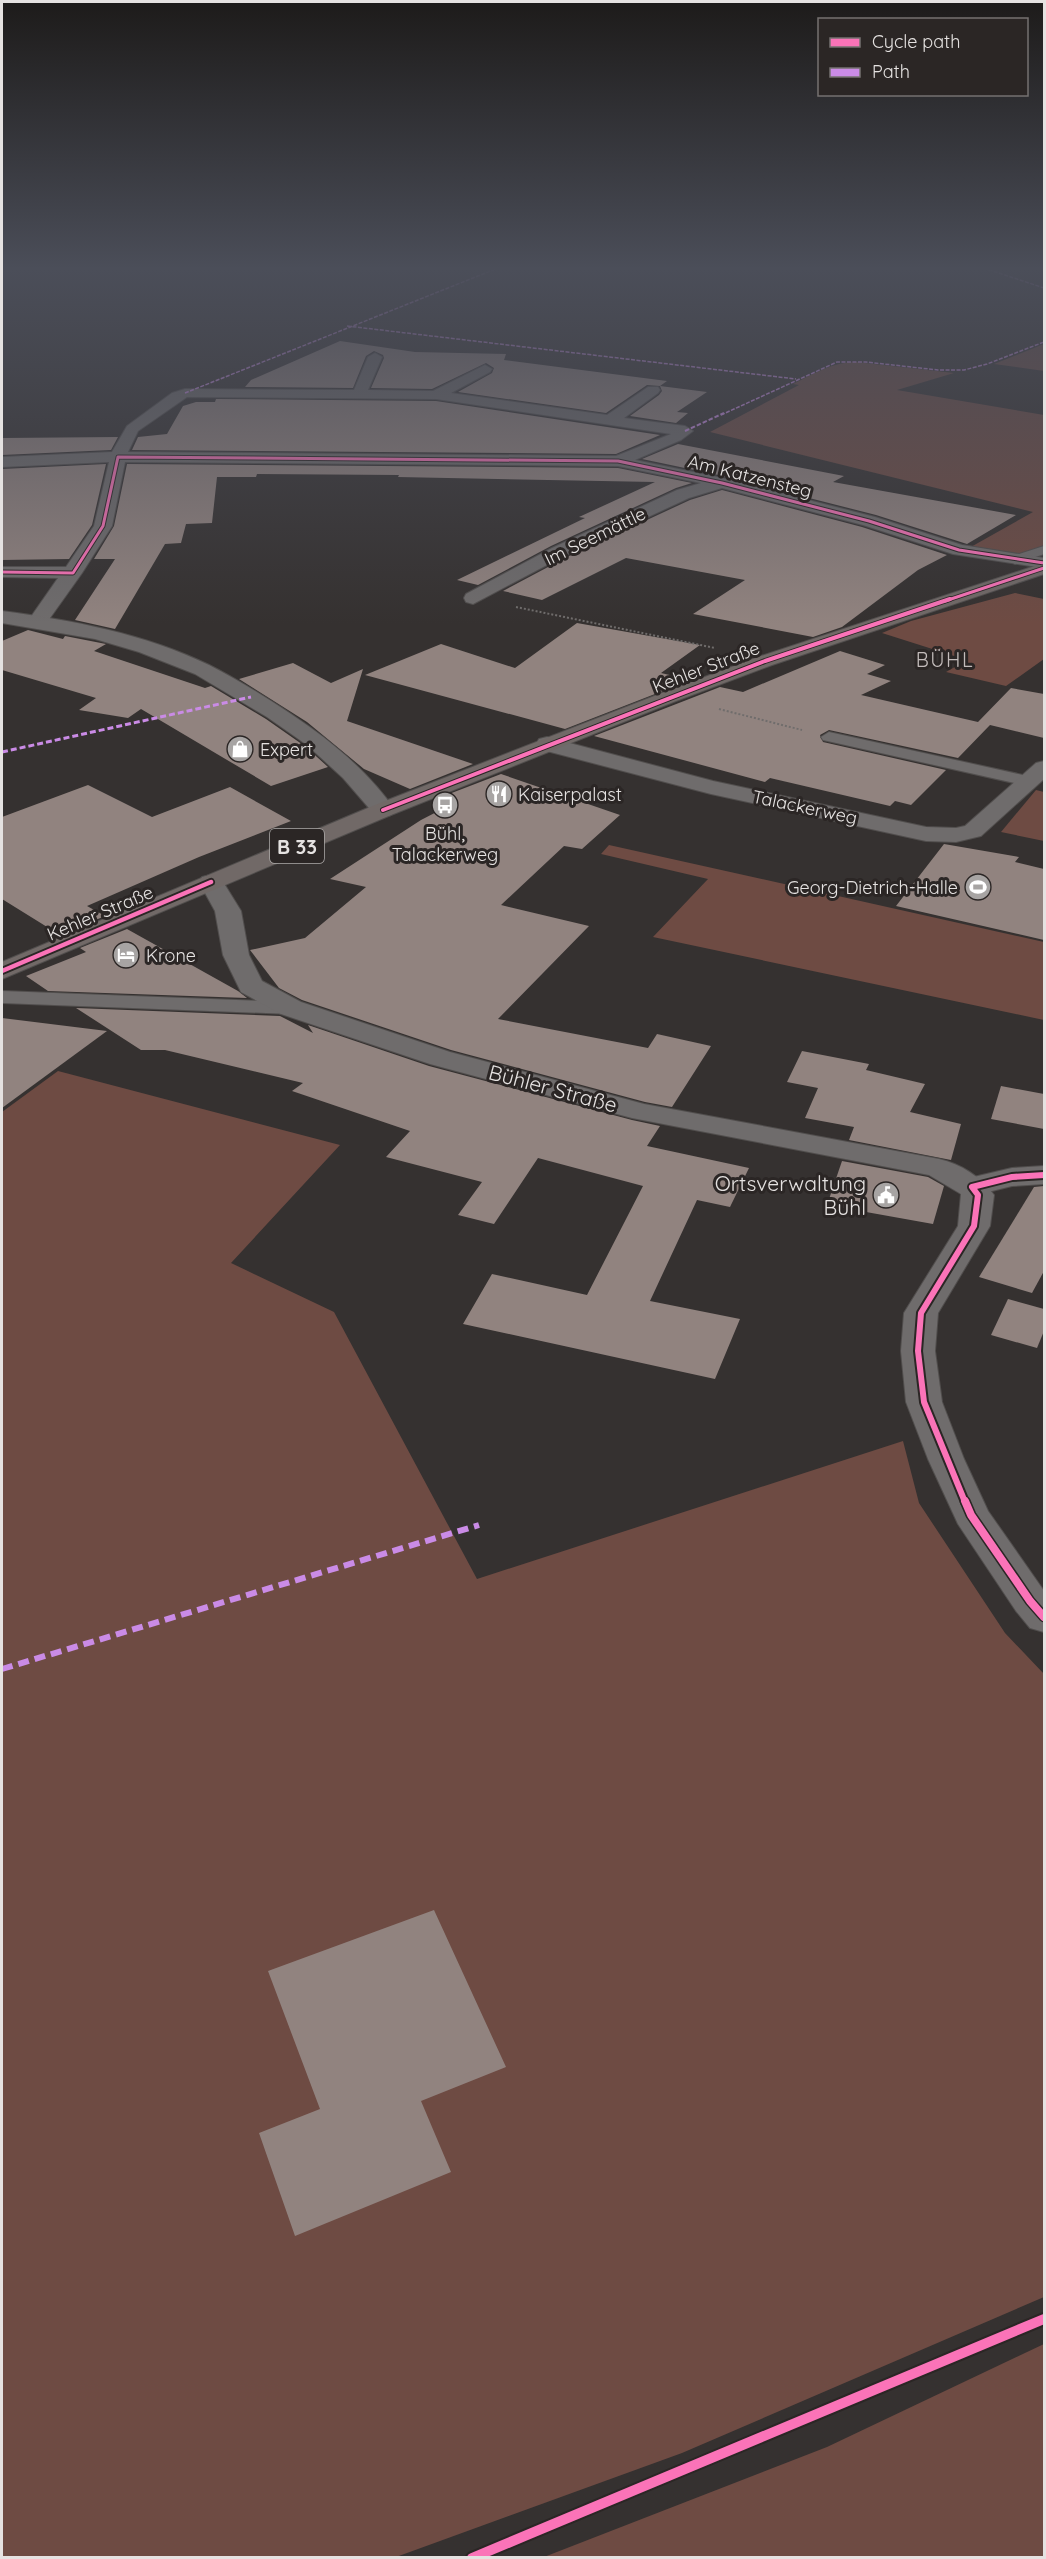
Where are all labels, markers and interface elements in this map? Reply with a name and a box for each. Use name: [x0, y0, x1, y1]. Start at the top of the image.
legend: [818, 18, 1028, 96]
text: Cycle path: [872, 30, 960, 53]
text: Path: [872, 60, 910, 83]
street label: Am Katzensteg: [686, 449, 814, 503]
street label: Im Seemättle: [541, 502, 649, 570]
street label: Kehler Straße: [649, 636, 763, 698]
district label: BÜHL: [916, 647, 974, 672]
shop icon: Expert: [225, 734, 255, 764]
place label: Expert: [260, 738, 313, 761]
restaurant icon: Kaiserpalast: [484, 779, 514, 809]
place label: Kaiserpalast: [518, 783, 622, 806]
street label: Talackerweg: [751, 785, 859, 829]
bus stop icon: Bühl, Talackerweg: [430, 790, 460, 820]
place label: Bühl, Talackerweg: [392, 822, 498, 866]
road number: B 33: [270, 829, 324, 863]
sports icon: Georg-Dietrich-Halle: [963, 872, 993, 902]
place label: Georg-Dietrich-Halle: [787, 876, 958, 899]
street label: Kehler Straße: [43, 880, 157, 946]
hotel icon: Krone: [111, 940, 141, 970]
place label: Krone: [146, 944, 196, 967]
street label: Bühler Straße: [486, 1058, 620, 1118]
place label: Ortsverwaltung Bühl: [715, 1170, 866, 1220]
public building icon: Ortsverwaltung Bühl: [871, 1180, 901, 1210]

